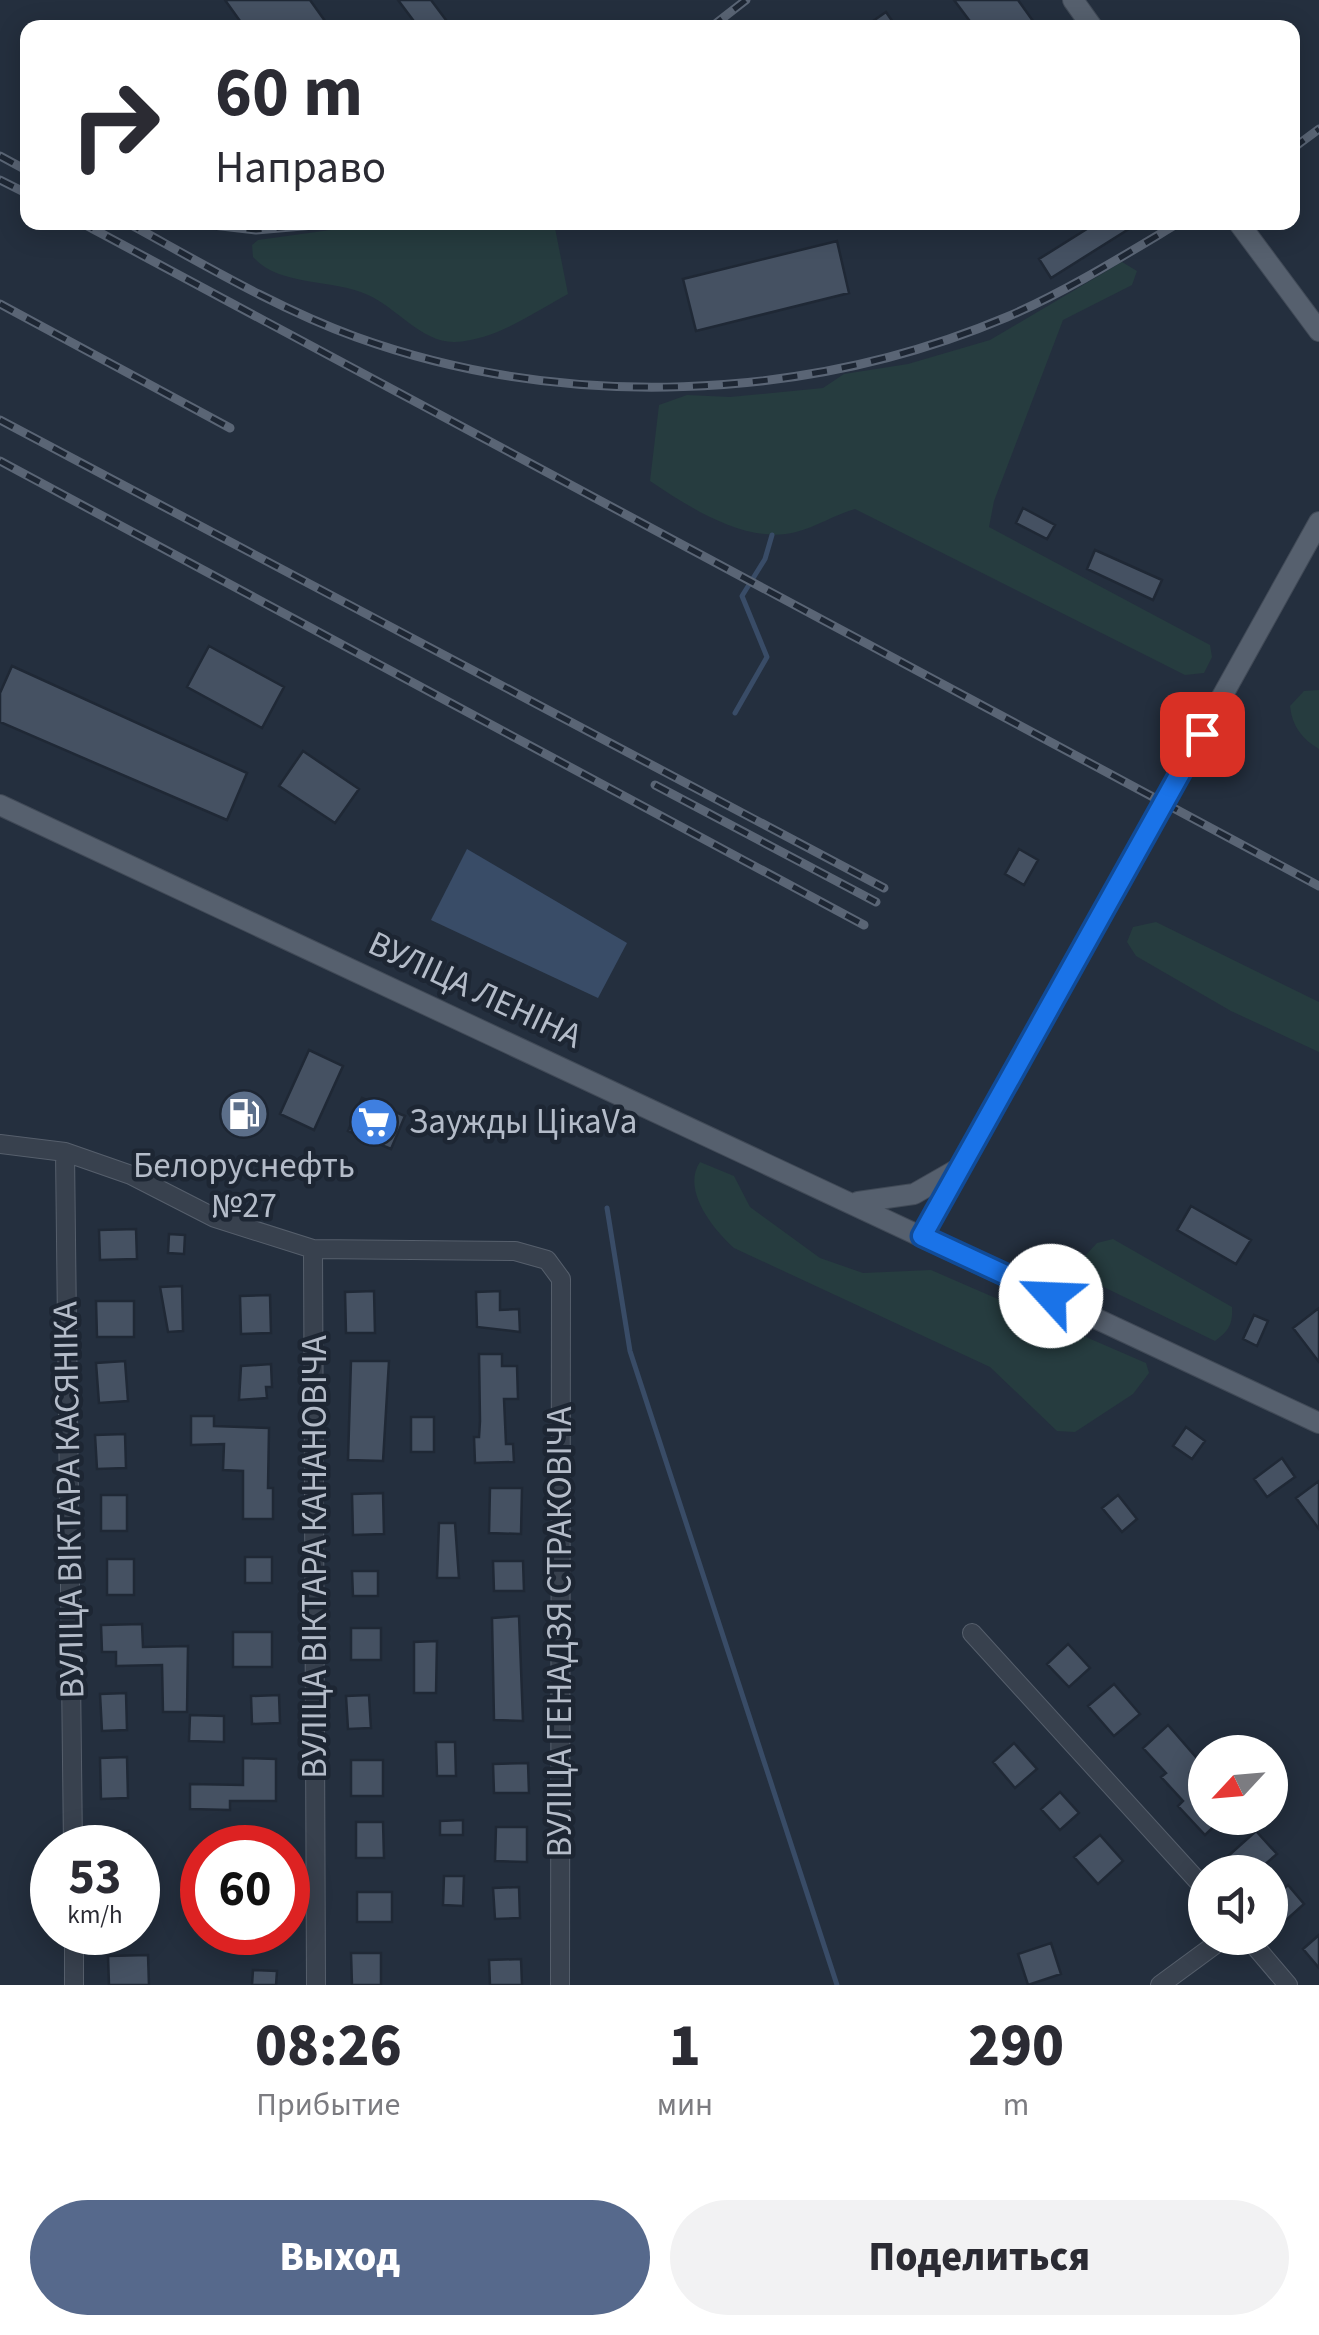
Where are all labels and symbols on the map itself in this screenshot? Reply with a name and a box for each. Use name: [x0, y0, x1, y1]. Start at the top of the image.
pin: [1160, 692, 1245, 777]
street label: ВУЛІЦА ЛЕНІНА: [360, 919, 590, 1061]
fuel station icon: Белоруснефть №27: [218, 1088, 270, 1140]
supermarket icon: Заужды ЦікаVа: [348, 1096, 400, 1148]
place label: Заужды ЦікаVа: [409, 1097, 637, 1147]
place label: Белоруснефть №27: [133, 1141, 355, 1231]
position arrow: [999, 1244, 1103, 1348]
street label: ВУЛІЦА ВІКТАРА КАСЯНІКА: [41, 1301, 97, 1699]
street label: ВУЛІЦА ВІКТАРА КАНАНОВІЧА: [290, 1335, 340, 1779]
street label: ВУЛІЦА ГЕНАДЗЯ СТРАКОВІЧА: [535, 1406, 585, 1858]
north arrow: [1188, 1735, 1288, 1835]
speed limit sign: 60: [180, 1825, 310, 1955]

